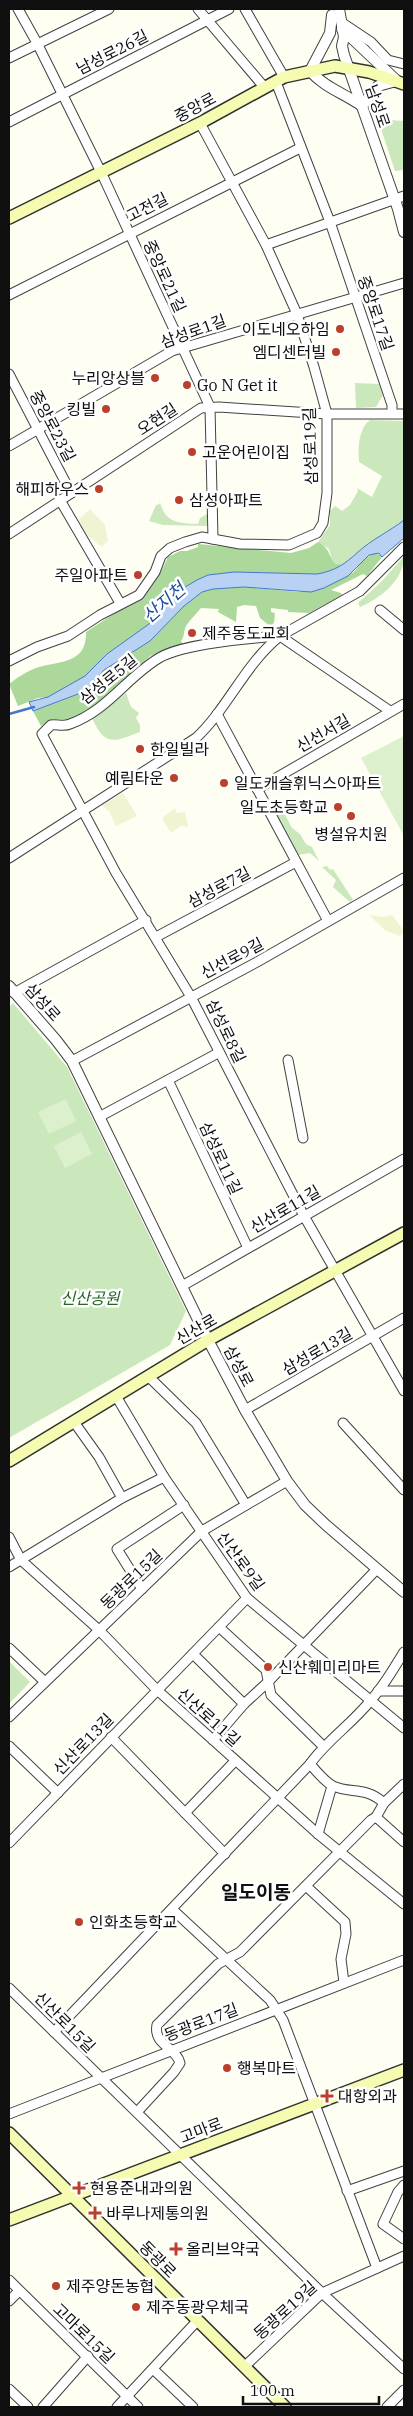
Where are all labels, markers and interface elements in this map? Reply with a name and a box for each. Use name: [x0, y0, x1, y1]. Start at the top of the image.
street label: 남성로26길: [73, 25, 151, 79]
street label: 남성로: [361, 82, 395, 130]
street label: 중앙로: [171, 88, 219, 126]
street label: 고전길: [123, 188, 171, 226]
street label: 중앙로21길: [139, 236, 191, 316]
street label: 중앙로17길: [354, 273, 398, 353]
street label: 삼성로1길: [157, 310, 229, 352]
place label: 이도네오하임: [242, 319, 330, 339]
marker: 이도네오하임: [334, 323, 346, 335]
place label: 엠디센터빌: [252, 342, 326, 362]
marker: 엠디센터빌: [330, 346, 342, 358]
place label: 누리앙상블: [71, 368, 145, 388]
marker: 누리앙상블: [149, 372, 161, 384]
place label: Go N Get it: [197, 375, 278, 395]
marker: Go N Get it: [181, 379, 193, 391]
street label: 중앙로23길: [26, 387, 80, 465]
place label: 킹빌: [67, 399, 96, 419]
street label: 오현길: [133, 399, 181, 439]
marker: 킹빌: [100, 403, 112, 415]
street label: 삼성로19길: [299, 407, 321, 485]
place label: 고운어린이집: [202, 442, 290, 462]
marker: 고운어린이집: [186, 446, 198, 458]
place label: 해피하우스: [15, 479, 89, 499]
marker: 해피하우스: [93, 483, 105, 495]
place label: 삼성아파트: [189, 490, 263, 510]
marker: 삼성아파트: [173, 494, 185, 506]
place label: 주일아파트: [54, 565, 128, 585]
marker: 주일아파트: [132, 569, 144, 581]
water label: 산지천: [137, 576, 192, 628]
place label: 제주동도교회: [202, 623, 290, 643]
marker: 제주동도교회: [186, 627, 198, 639]
street label: 삼성로5길: [75, 650, 141, 708]
street label: 신선서길: [292, 710, 354, 756]
place label: 한일빌라: [150, 739, 209, 759]
marker: 한일빌라: [134, 743, 146, 755]
place label: 예림타운: [105, 768, 164, 788]
marker: 예림타운: [168, 772, 180, 784]
place label: 일도캐슬휘닉스아파트: [234, 773, 381, 793]
marker: 일도캐슬휘닉스아파트: [218, 777, 230, 789]
place label: 일도초등학교: [240, 797, 328, 817]
marker: 일도초등학교: [332, 801, 344, 813]
marker: 병설유치원: [345, 810, 357, 822]
place label: 병설유치원: [314, 824, 388, 844]
street label: 삼성로7길: [184, 862, 254, 912]
street label: 신선로9길: [197, 933, 267, 983]
street label: 삼성로: [21, 979, 65, 1025]
street label: 삼성로8길: [202, 996, 250, 1066]
street label: 삼성로11길: [195, 1118, 247, 1198]
street label: 신산로11길: [246, 1181, 324, 1237]
park label: 신산공원: [61, 1288, 121, 1308]
street label: 신산로: [172, 1309, 220, 1349]
street label: 삼성로13길: [278, 1323, 356, 1379]
street label: 삼성로: [220, 1342, 258, 1390]
street label: 신산로9길: [213, 1527, 269, 1595]
street label: 동광로15길: [96, 1545, 166, 1613]
place label: 신산훼미리마트: [278, 1657, 381, 1677]
marker: 신산훼미리마트: [262, 1661, 274, 1673]
street label: 신산로11길: [173, 1683, 245, 1751]
street label: 신산로13길: [49, 1709, 117, 1779]
district label: 일도이동: [221, 1880, 291, 1904]
place label: 인화초등학교: [89, 1912, 177, 1932]
marker: 인화초등학교: [73, 1916, 85, 1928]
street label: 신산로15길: [30, 1987, 100, 2057]
street label: 동광로17길: [161, 1999, 241, 2045]
place label: 행복마트: [237, 2058, 296, 2078]
marker: 행복마트: [221, 2062, 233, 2074]
place label: 대항외과: [338, 2086, 397, 2106]
marker: 대항외과: [320, 2089, 334, 2103]
street label: 고마로: [177, 2113, 225, 2147]
place label: 현용준내과의원: [90, 2178, 193, 2198]
marker: 현용준내과의원: [72, 2181, 86, 2195]
place label: 바루나제통의원: [106, 2203, 209, 2223]
marker: 바루나제통의원: [88, 2206, 102, 2220]
street label: 동광로: [135, 2236, 181, 2282]
place label: 올리브약국: [186, 2239, 260, 2259]
marker: 올리브약국: [170, 2243, 182, 2255]
place label: 제주양돈농협: [66, 2276, 154, 2296]
street label: 동광로19길: [249, 2276, 321, 2344]
marker: 제주양돈농협: [50, 2280, 62, 2292]
place label: 제주동광우체국: [146, 2297, 249, 2317]
street label: 고마로15길: [49, 2299, 119, 2367]
marker: 제주동광우체국: [130, 2301, 142, 2313]
scale bar: [243, 2374, 379, 2406]
text: 100 m: [250, 2381, 295, 2400]

